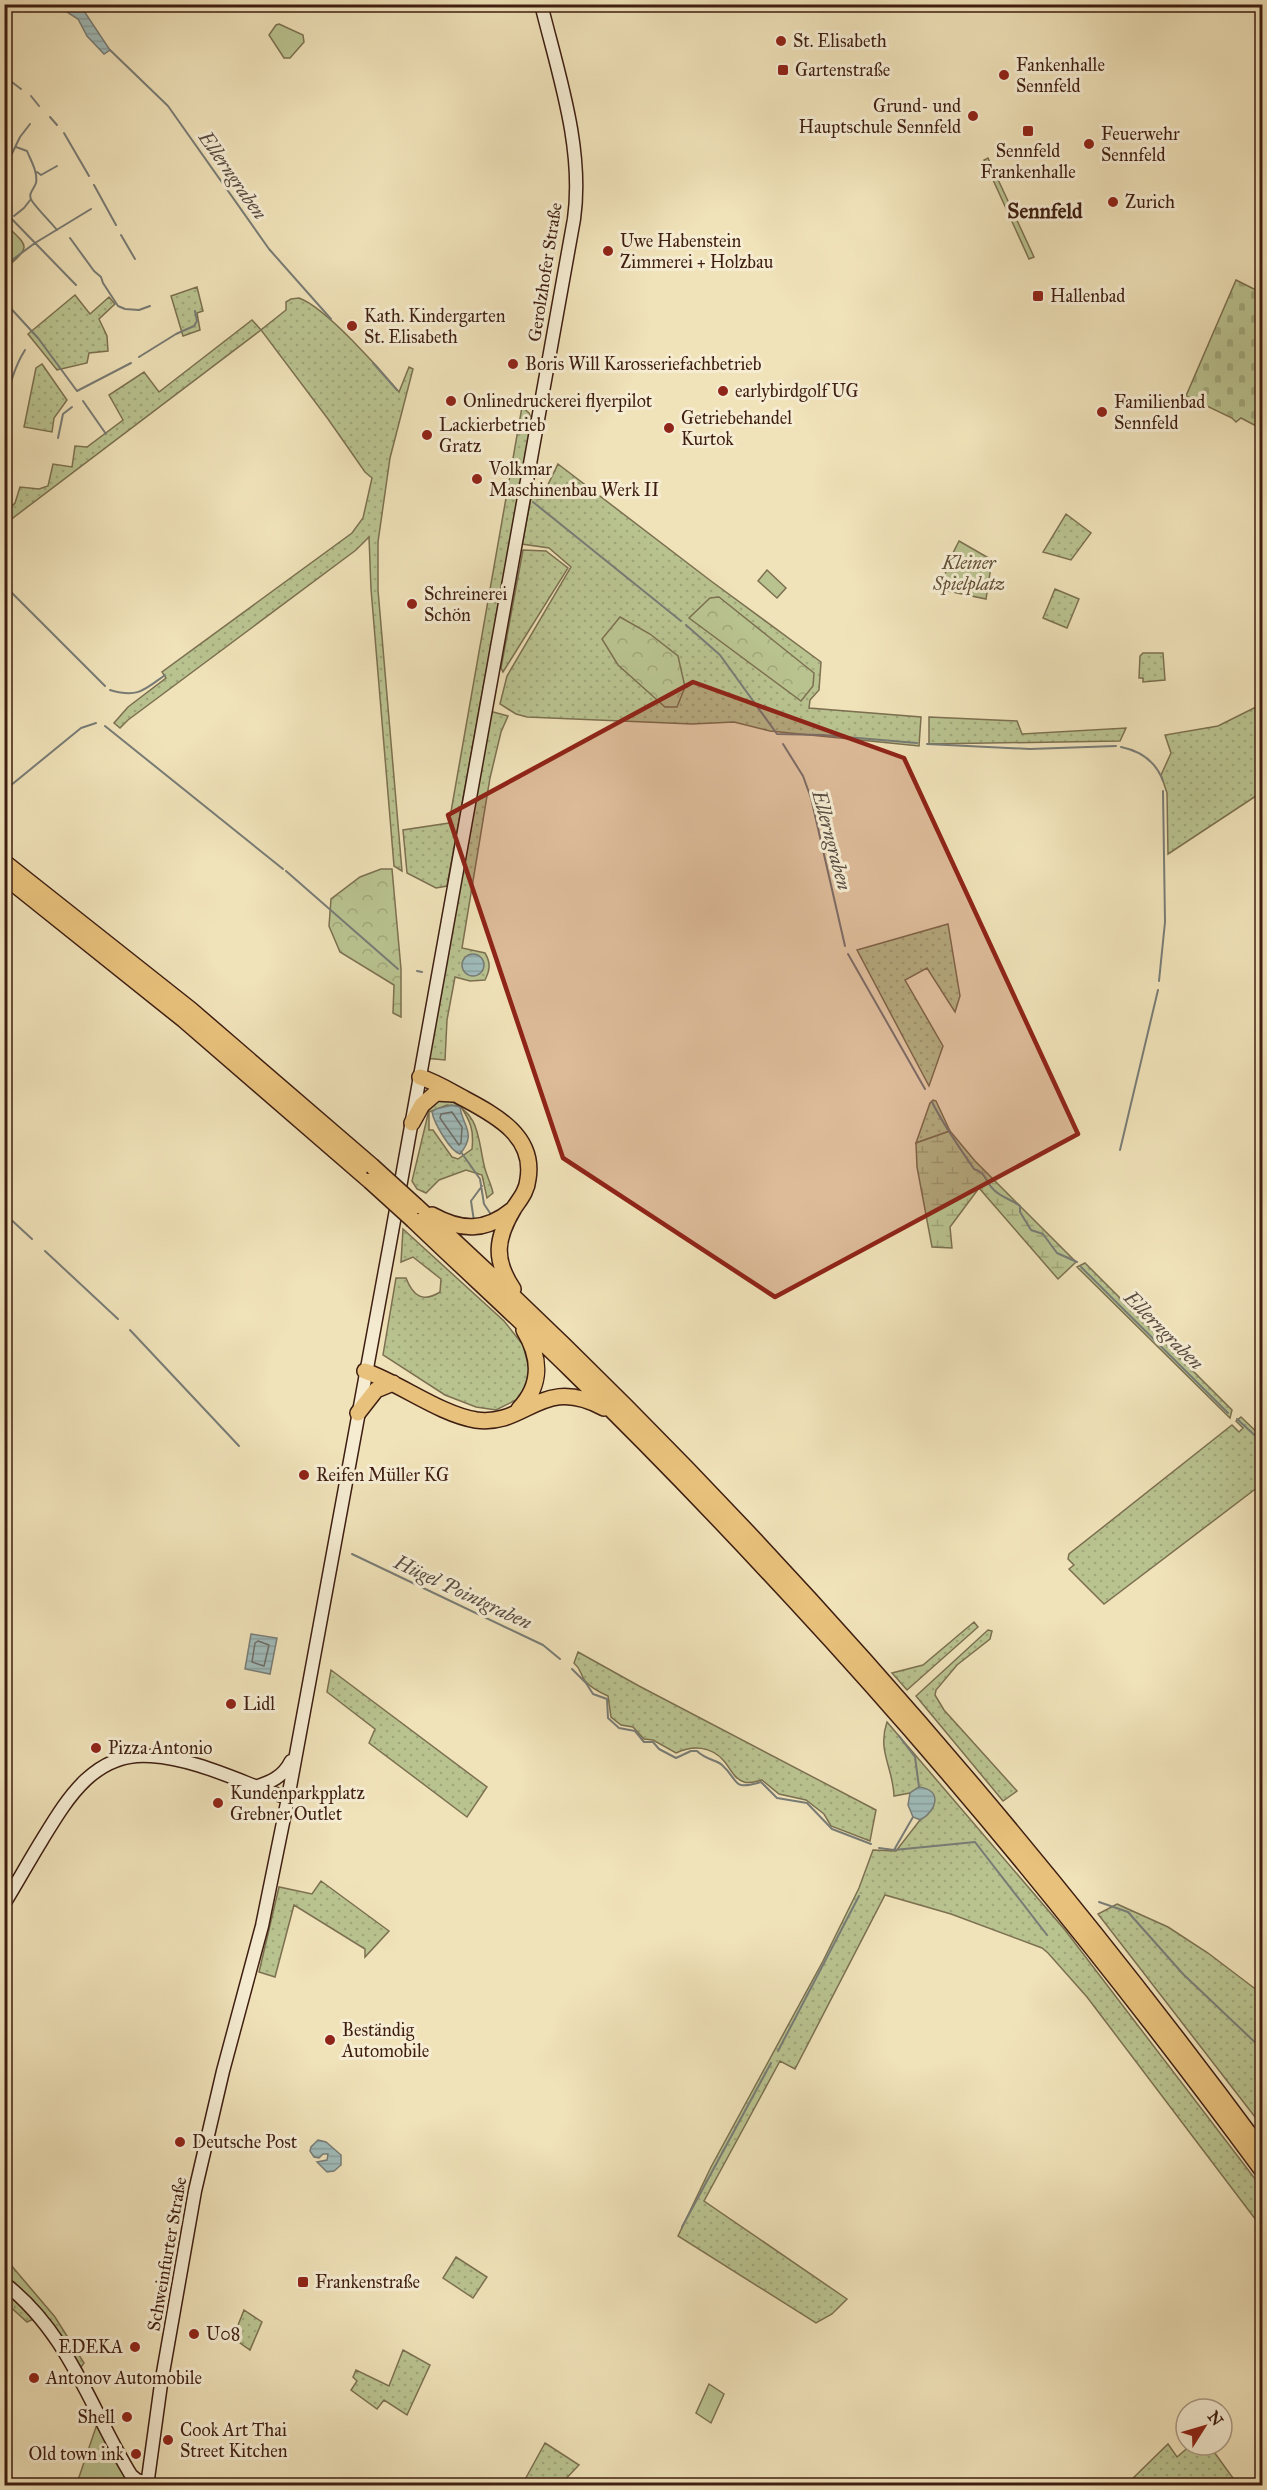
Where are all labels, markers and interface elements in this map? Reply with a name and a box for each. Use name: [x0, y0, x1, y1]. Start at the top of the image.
place label: St. Elisabeth: [793, 30, 887, 52]
marker: St. Elisabeth: [774, 34, 788, 48]
place label: Fankenhalle Sennfeld: [1016, 54, 1105, 97]
place label: Gartenstraße: [795, 59, 890, 81]
marker: Gartenstraße: [776, 63, 790, 77]
marker: Fankenhalle Sennfeld: [997, 68, 1011, 82]
place label: Grund- und Hauptschule Sennfeld: [798, 95, 961, 138]
marker: Grund- und Hauptschule Sennfeld: [966, 109, 980, 123]
place label: Feuerwehr Sennfeld: [1101, 123, 1180, 166]
marker: Sennfeld Frankenhalle: [1021, 124, 1035, 138]
water label: Ellerngraben: [193, 125, 273, 224]
marker: Feuerwehr Sennfeld: [1082, 137, 1096, 151]
place label: Sennfeld Frankenhalle: [980, 140, 1076, 183]
place label: Zurich: [1125, 191, 1175, 213]
marker: Zurich: [1106, 195, 1120, 209]
district label: Sennfeld: [1007, 198, 1083, 224]
street label: Gerolzhofer Straße: [523, 201, 567, 343]
place label: Uwe Habenstein Zimmerei + Holzbau: [620, 230, 774, 273]
marker: Uwe Habenstein Zimmerei + Holzbau: [601, 244, 615, 258]
place label: Hallenbad: [1050, 285, 1125, 307]
marker: Hallenbad: [1031, 289, 1045, 303]
place label: Kath. Kindergarten St. Elisabeth: [364, 305, 506, 348]
marker: Kath. Kindergarten St. Elisabeth: [345, 319, 359, 333]
place label: Boris Will Karosseriefachbetrieb: [525, 353, 762, 375]
marker: Boris Will Karosseriefachbetrieb: [506, 357, 520, 371]
place label: earlybirdgolf UG: [735, 380, 859, 403]
marker: earlybirdgolf UG: [716, 384, 730, 398]
place label: Onlinedruckerei flyerpilot: [463, 390, 653, 412]
place label: Familienbad Sennfeld: [1114, 391, 1205, 434]
marker: Onlinedruckerei flyerpilot: [444, 394, 458, 408]
marker: Familienbad Sennfeld: [1095, 405, 1109, 419]
place label: Getriebehandel Kurtok: [681, 407, 792, 450]
place label: Lackierbetrieb Gratz: [439, 414, 546, 457]
marker: Getriebehandel Kurtok: [662, 421, 676, 435]
marker: Lackierbetrieb Gratz: [420, 428, 434, 442]
place label: Volkmar Maschinenbau Werk II: [488, 458, 659, 501]
marker: Volkmar Maschinenbau Werk II: [470, 472, 484, 486]
park label: Kleiner Spielplatz: [932, 552, 1005, 596]
place label: Schreinerei Schön: [424, 583, 507, 626]
marker: Schreinerei Schön: [405, 597, 419, 611]
water label: Ellerngraben: [807, 786, 857, 893]
water label: Ellerngraben: [1119, 1285, 1209, 1375]
place label: Reifen Müller KG: [316, 1464, 449, 1486]
marker: Reifen Müller KG: [297, 1468, 311, 1482]
water label: Hügel Pointgraben: [389, 1549, 536, 1635]
place label: Lidl: [243, 1693, 275, 1715]
marker: Lidl: [224, 1697, 238, 1711]
place label: Pizza Antonio: [108, 1737, 213, 1759]
marker: Pizza Antonio: [89, 1741, 103, 1755]
place label: Kundenparkpplatz Grebner Outlet: [230, 1782, 365, 1825]
marker: Kundenparkpplatz Grebner Outlet: [211, 1796, 225, 1810]
place label: Beständig Automobile: [341, 2019, 429, 2062]
marker: Beständig Automobile: [323, 2033, 337, 2047]
place label: Deutsche Post: [192, 2131, 298, 2153]
marker: Deutsche Post: [173, 2135, 187, 2149]
street label: Schweinfurter Straße: [143, 2175, 191, 2333]
place label: Frankenstraße: [315, 2271, 420, 2293]
marker: Frankenstraße: [296, 2275, 310, 2289]
place label: U08: [206, 2323, 240, 2345]
marker: U08: [187, 2327, 201, 2341]
place label: EDEKA: [58, 2336, 123, 2358]
marker: EDEKA: [128, 2340, 142, 2354]
place label: Antonov Automobile: [45, 2367, 202, 2389]
marker: Antonov Automobile: [27, 2371, 41, 2385]
north arrow: [1174, 2397, 1234, 2457]
place label: Shell: [77, 2406, 115, 2428]
text: N: [1204, 2407, 1228, 2430]
marker: Shell: [120, 2410, 134, 2424]
place label: Cook Art Thai Street Kitchen: [180, 2419, 288, 2462]
marker: Cook Art Thai Street Kitchen: [161, 2433, 175, 2447]
place label: Old town ink: [29, 2443, 125, 2465]
marker: Old town ink: [129, 2447, 143, 2461]

